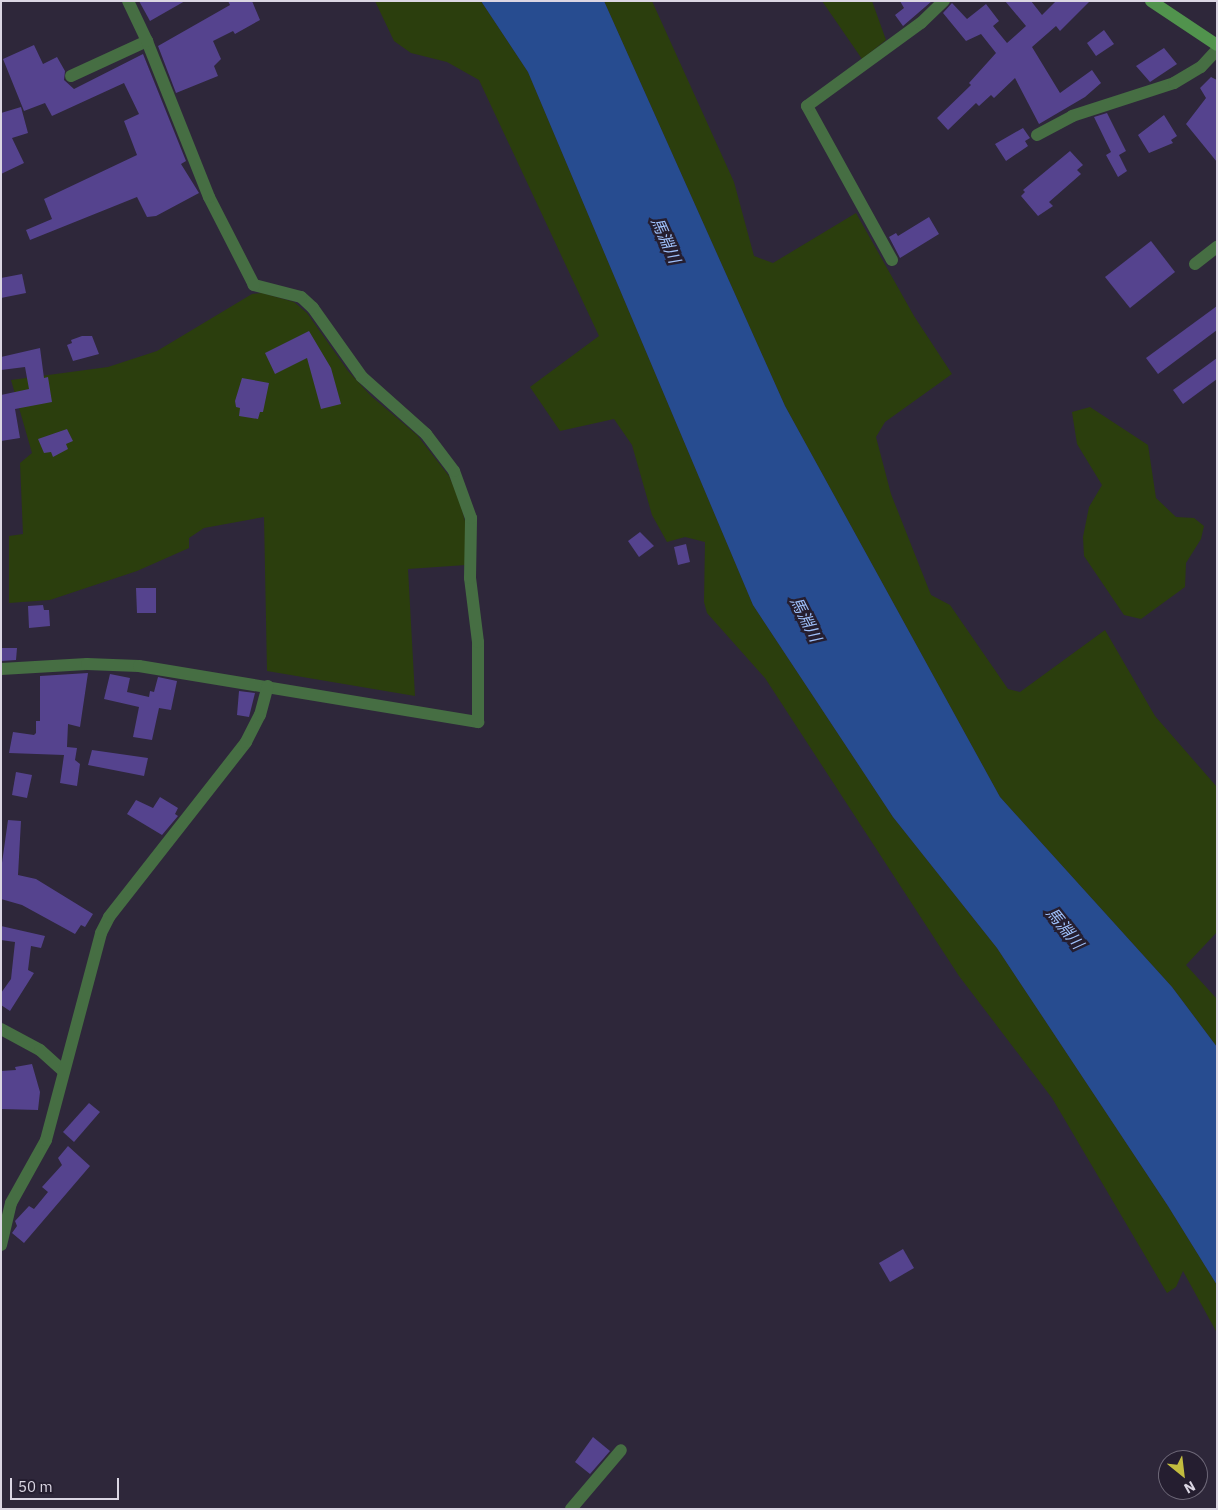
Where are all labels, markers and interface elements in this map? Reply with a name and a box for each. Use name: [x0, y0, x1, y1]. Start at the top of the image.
water label: 馬淵川: [647, 214, 685, 266]
water label: 馬淵川: [787, 593, 825, 645]
water label: 馬淵川: [1042, 903, 1088, 953]
north arrow: [1158, 1450, 1208, 1500]
scale bar: [12, 1468, 121, 1500]
text: 50 m: [18, 1477, 53, 1496]
text: N: [1181, 1477, 1199, 1498]

